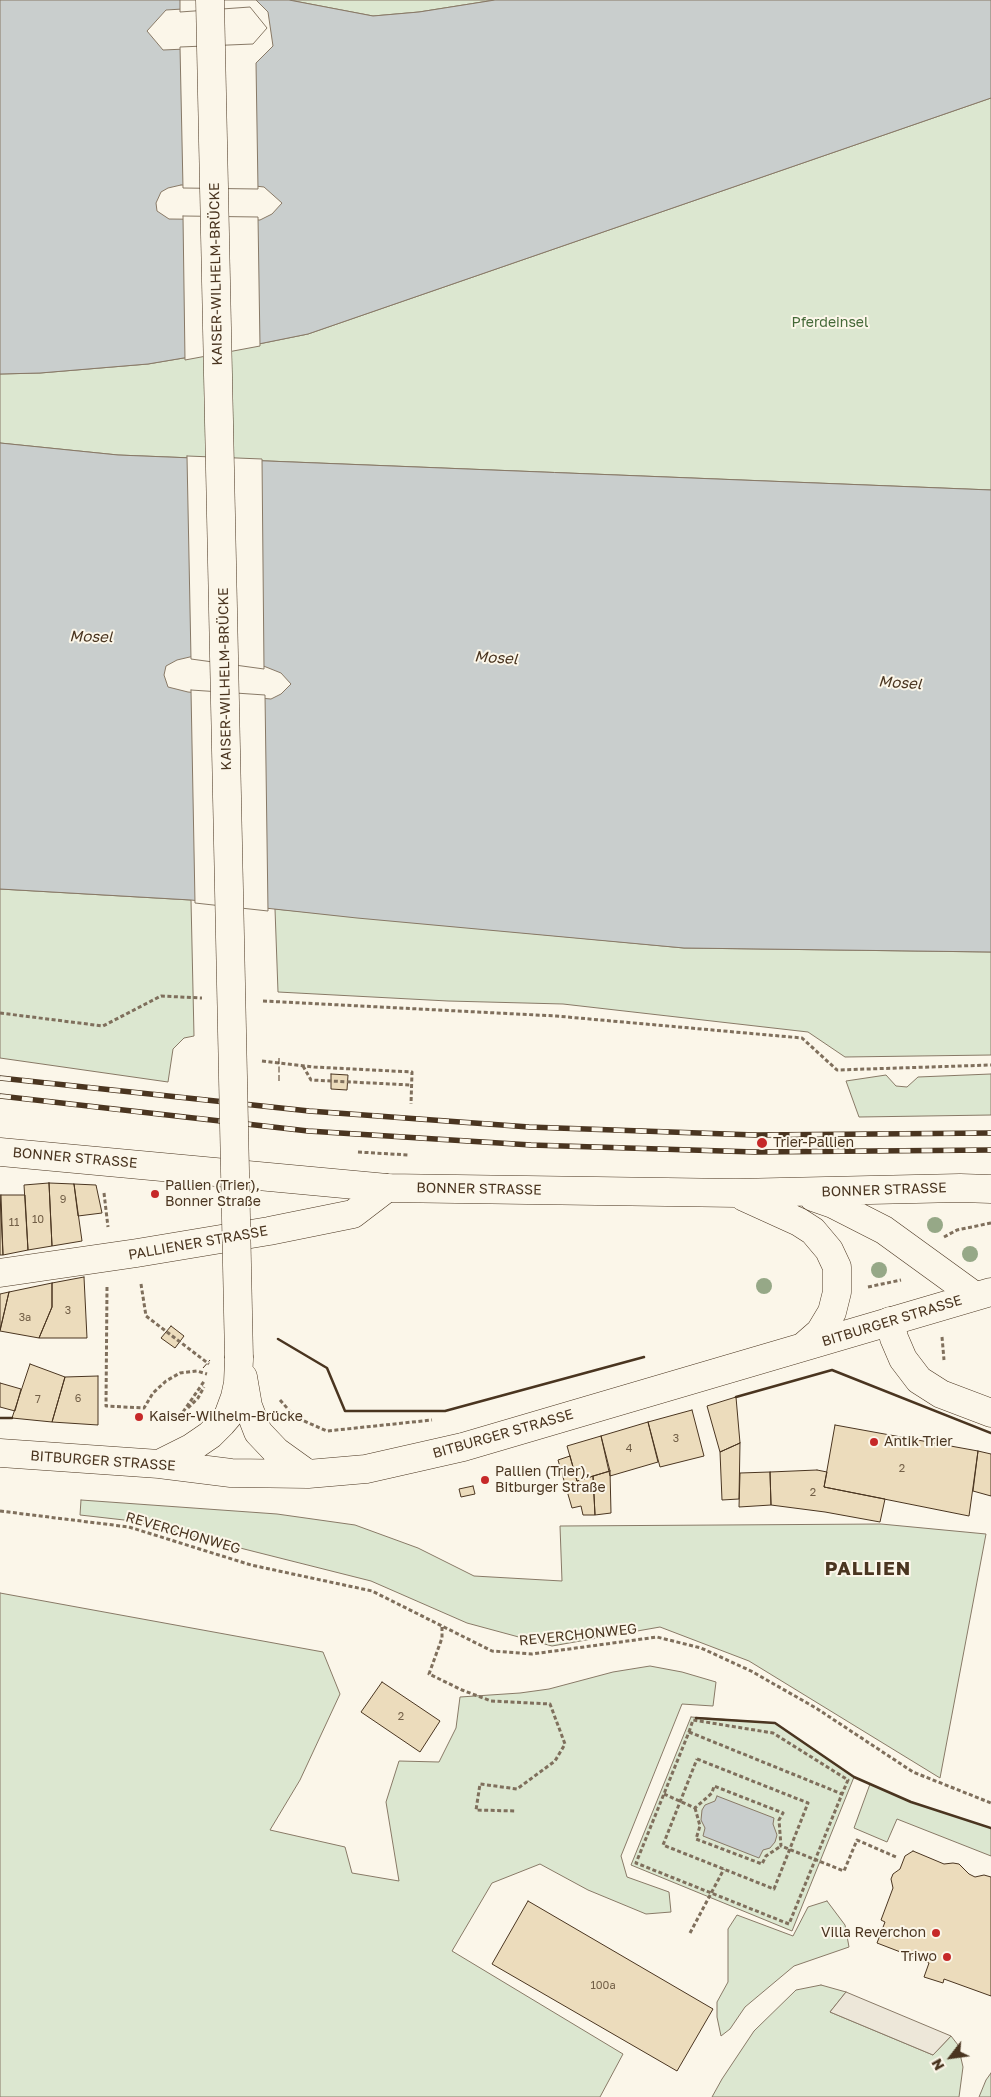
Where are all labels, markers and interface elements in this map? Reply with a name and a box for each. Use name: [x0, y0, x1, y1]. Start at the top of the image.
street label: KAISER-WILHELM-BRÜCKE: [206, 182, 226, 366]
park label: Pferdeinsel: [792, 315, 868, 331]
street label: KAISER-WILHELM-BRÜCKE: [215, 587, 235, 771]
water label: Mosel: [69, 628, 113, 646]
water label: Mosel: [474, 648, 518, 668]
water label: Mosel: [878, 673, 922, 693]
place label: Trier-Pallien: [773, 1135, 854, 1151]
marker: Trier-Pallien: [755, 1136, 769, 1150]
street label: BONNER STRASSE: [12, 1144, 138, 1172]
place label: Pallien (Trier), Bonner Straße: [165, 1178, 261, 1210]
street label: BONNER STRASSE: [821, 1179, 947, 1201]
street label: BONNER STRASSE: [416, 1180, 542, 1198]
marker: Pallien (Trier), Bonner Straße: [149, 1188, 161, 1200]
house number: 9: [60, 1193, 66, 1207]
house number: 10: [32, 1213, 44, 1227]
house number: 11: [9, 1216, 19, 1230]
street label: PALLIENER STRASSE: [127, 1222, 269, 1264]
street label: BITBURGER STRASSE: [820, 1292, 964, 1350]
house number: 3: [65, 1304, 71, 1318]
house number: 3a: [19, 1311, 31, 1325]
house number: 6: [75, 1392, 81, 1406]
house number: 7: [35, 1393, 41, 1407]
street label: BITBURGER STRASSE: [431, 1406, 575, 1462]
place label: Kaiser-Wilhelm-Brücke: [149, 1409, 303, 1425]
marker: Kaiser-Wilhelm-Brücke: [133, 1411, 145, 1423]
house number: 3: [673, 1432, 679, 1446]
place label: Antik Trier: [884, 1434, 953, 1450]
marker: Antik Trier: [868, 1436, 880, 1448]
house number: 4: [626, 1442, 632, 1456]
street label: BITBURGER STRASSE: [30, 1448, 176, 1474]
house number: 2: [899, 1462, 905, 1476]
place label: Pallien (Trier), Bitburger Straße: [495, 1464, 606, 1496]
marker: Pallien (Trier), Bitburger Straße: [479, 1474, 491, 1486]
house number: 2: [810, 1486, 816, 1500]
street label: REVERCHONWEG: [124, 1509, 242, 1557]
district label: PALLIEN: [824, 1558, 912, 1580]
street label: REVERCHONWEG: [518, 1620, 638, 1650]
house number: 2: [398, 1710, 404, 1724]
place label: Villa Reverchon: [821, 1925, 926, 1941]
marker: Villa Reverchon: [930, 1927, 942, 1939]
place label: Triwo: [901, 1949, 937, 1965]
marker: Triwo: [941, 1951, 953, 1963]
house number: 100a: [590, 1979, 616, 1993]
north arrow: [926, 2032, 976, 2082]
text: N: [928, 2056, 948, 2074]

